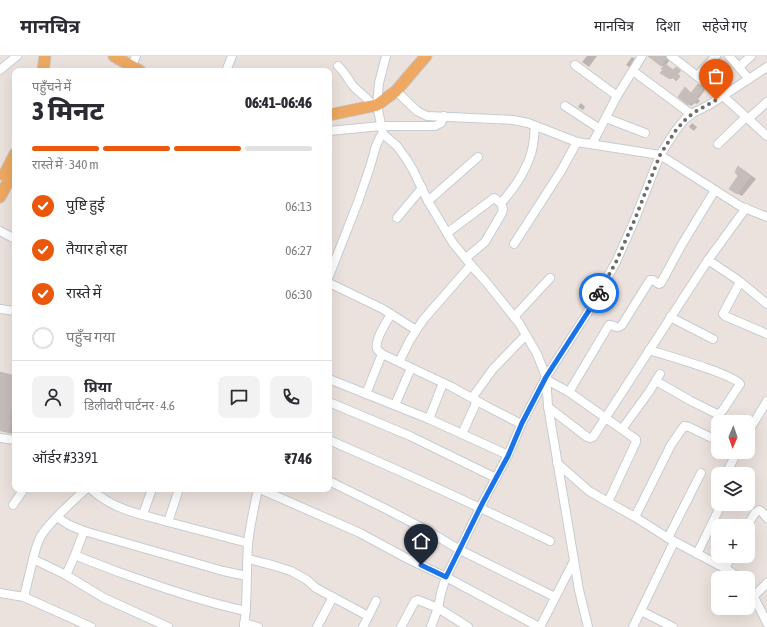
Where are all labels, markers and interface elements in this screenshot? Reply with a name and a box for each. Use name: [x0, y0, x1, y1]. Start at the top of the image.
text: मानचित्र: [20, 15, 80, 37]
text: मानचित्र: [594, 18, 634, 34]
text: दिशा: [656, 18, 680, 34]
text: सहेजे गए: [702, 18, 747, 34]
pin: [699, 59, 733, 100]
icon: bag: [705, 65, 727, 87]
text: पहुँचने में: [32, 79, 71, 94]
text: 06:41–06:46: [245, 94, 312, 111]
text: 3 मिनट: [32, 96, 104, 126]
text: रास्ते में · 340 m: [32, 157, 99, 172]
icon: check: [32, 195, 54, 217]
text: पुष्टि हुई: [66, 196, 105, 213]
text: 06:13: [285, 199, 312, 214]
icon: check: [32, 239, 54, 261]
text: तैयार हो रहा: [66, 240, 127, 257]
text: 06:27: [285, 243, 312, 258]
courier: [579, 273, 619, 313]
icon: bike: [588, 282, 610, 304]
icon: check: [32, 283, 54, 305]
text: रास्ते में: [66, 284, 101, 301]
text: 06:30: [285, 287, 312, 302]
text: पहुँच गया: [66, 328, 115, 345]
button: person: [32, 376, 74, 418]
button: chat: [218, 376, 260, 418]
button: phone: [270, 376, 312, 418]
text: प्रिया: [84, 378, 112, 395]
text: डिलीवरी पार्टनर · 4.6: [84, 398, 175, 413]
north arrow: [711, 415, 755, 459]
map controls: [711, 415, 755, 615]
text: ऑर्डर #3391: [32, 449, 98, 466]
text: ₹746: [284, 450, 312, 467]
button: layers: [711, 467, 755, 511]
button: +: [711, 519, 755, 563]
pin: [404, 524, 438, 565]
icon: home: [410, 530, 432, 552]
button: −: [711, 571, 755, 615]

